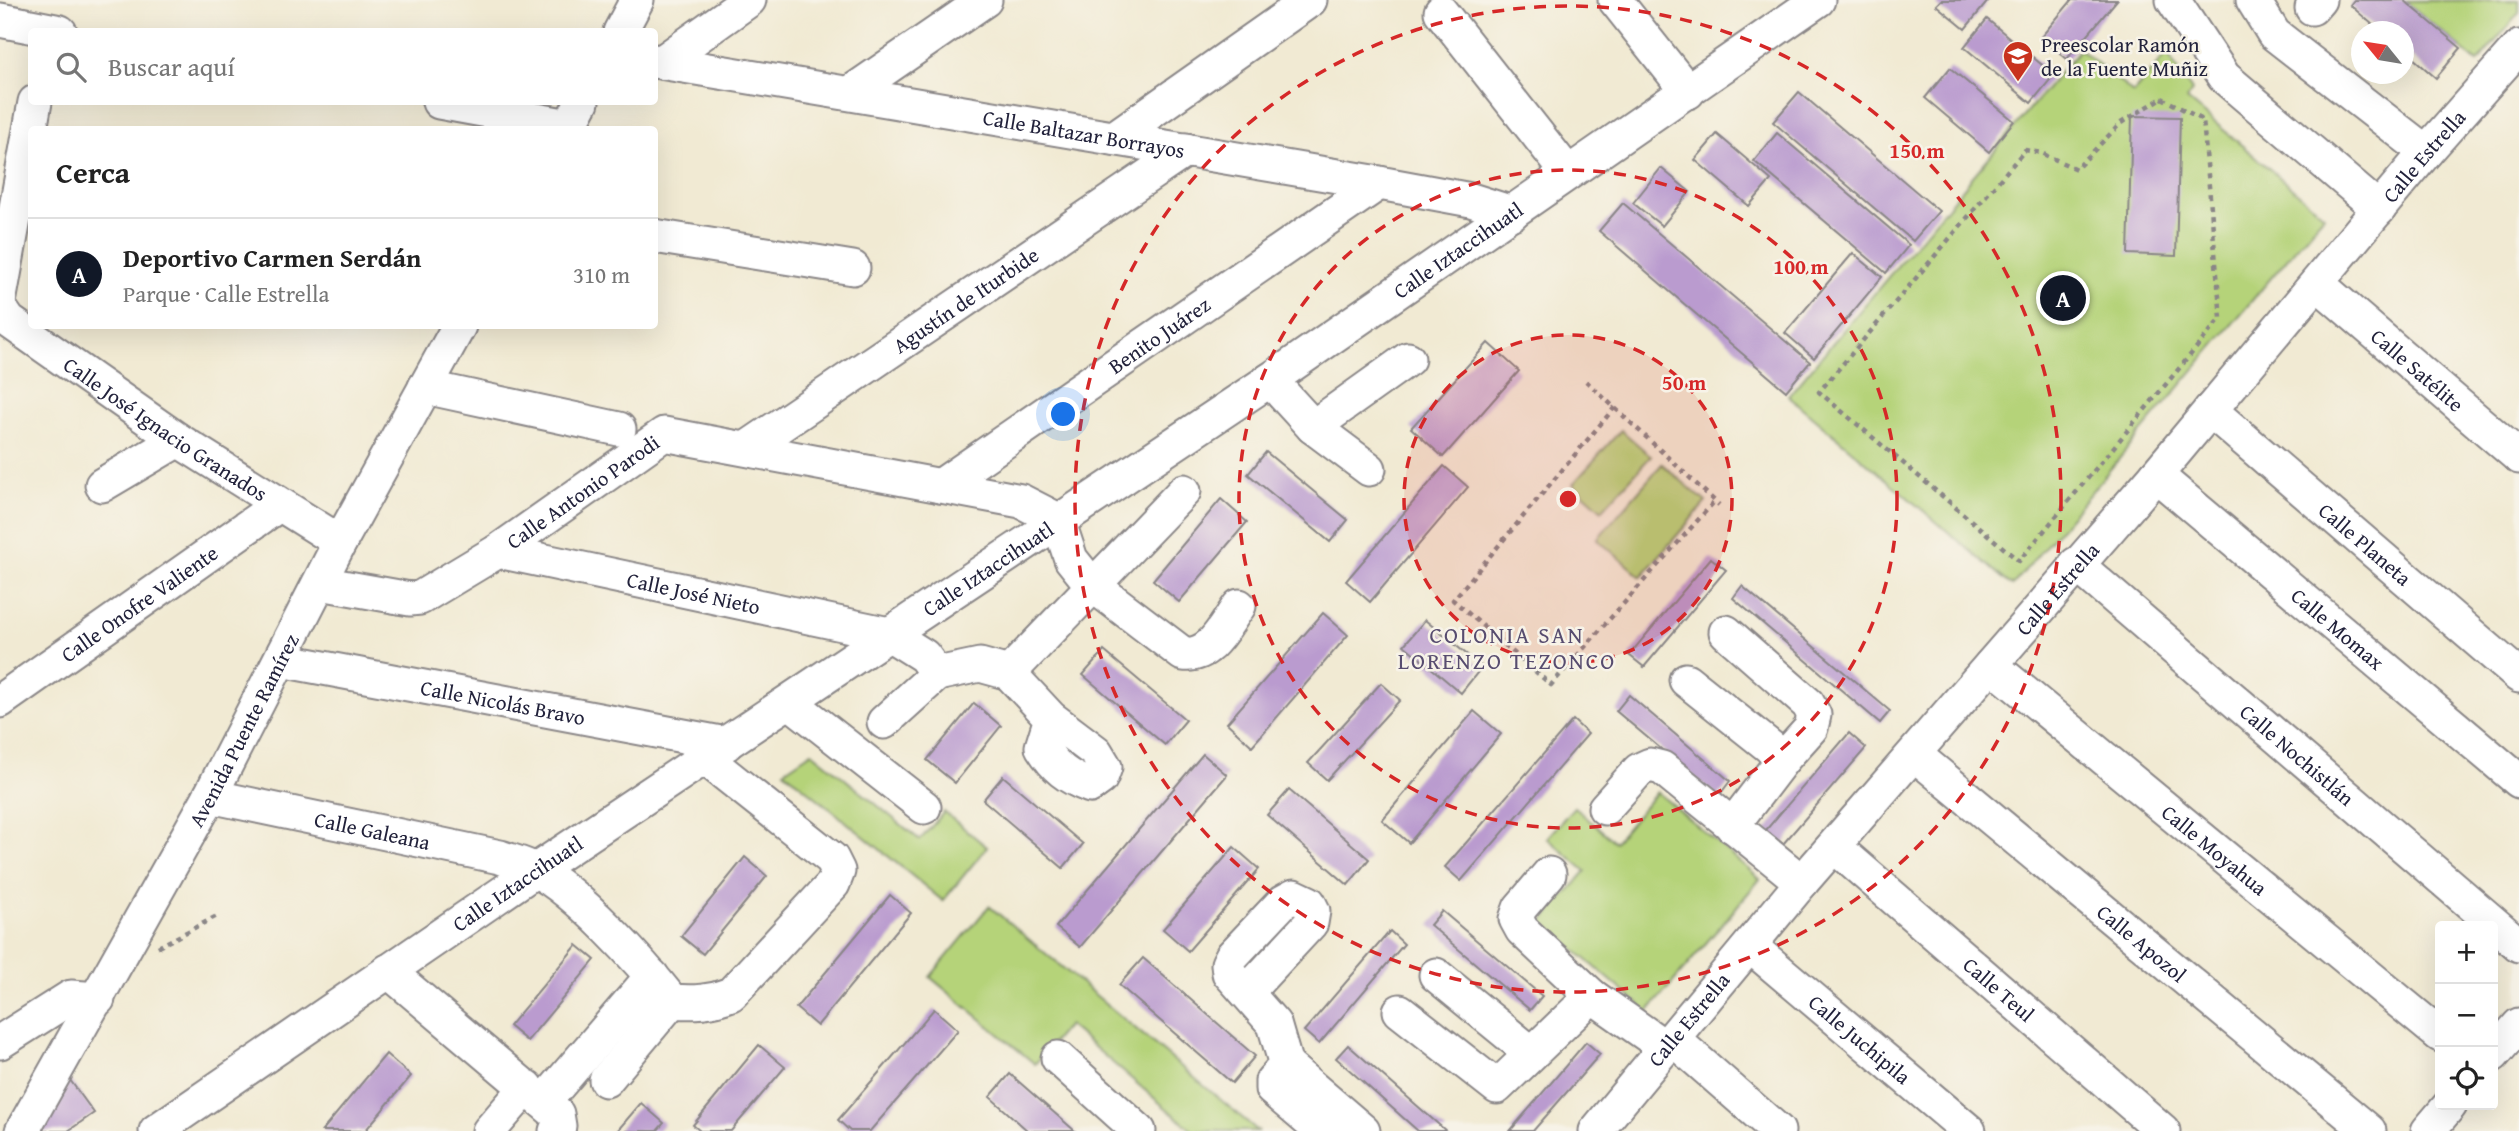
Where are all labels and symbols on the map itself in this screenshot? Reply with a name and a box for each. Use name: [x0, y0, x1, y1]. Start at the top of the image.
north arrow: [2351, 21, 2414, 84]
place label: Preescolar Ramón de la Fuente Muñiz: [2041, 29, 2208, 84]
school or university icon: Preescolar Ramón de la Fuente Muñiz: [2001, 39, 2035, 83]
street label: Calle Baltazar Borrayos: [981, 101, 1187, 166]
street label: Calle Estrella: [2375, 102, 2472, 209]
text: 150 m: [1889, 135, 1945, 166]
street label: Calle Iztaccihuatl: [1387, 194, 1529, 306]
street label: Agustín de Iturbide: [886, 239, 1045, 360]
text: 100 m: [1773, 251, 1829, 282]
pin: A: [2040, 272, 2086, 324]
street label: Benito Juárez: [1102, 289, 1216, 381]
street label: Calle Satélite: [2364, 321, 2471, 419]
street label: Calle José Ignacio Granados: [58, 349, 274, 508]
text: 50 m: [1662, 367, 1706, 398]
your location: [1046, 397, 1080, 431]
street label: Calle Antonio Parodi: [500, 427, 665, 556]
centre of rings: [1556, 487, 1580, 511]
street label: Calle Planeta: [2312, 495, 2419, 593]
street label: Calle Iztaccihuatl: [916, 513, 1059, 624]
street label: Calle Estrella: [2008, 535, 2106, 642]
street label: Calle Onofre Valiente: [54, 537, 224, 669]
street label: Calle José Nieto: [624, 563, 763, 622]
street label: Calle Momax: [2285, 580, 2392, 677]
district label: COLONIA SAN LORENZO TEZONCO: [1398, 618, 1616, 677]
street label: Avenida Puente Ramírez: [180, 628, 306, 832]
street label: Calle Nicolás Bravo: [418, 671, 588, 733]
street label: Calle Nochistlán: [2233, 696, 2362, 813]
street label: Calle Moyahua: [2155, 797, 2274, 902]
street label: Calle Galeana: [312, 803, 433, 857]
street label: Calle Iztaccihuatl: [446, 828, 589, 939]
street label: Calle Apozol: [2090, 896, 2194, 989]
street label: Calle Teul: [1956, 949, 2042, 1029]
street label: Calle Estrella: [1640, 965, 1737, 1073]
street label: Calle Juchipila: [1802, 987, 1918, 1091]

